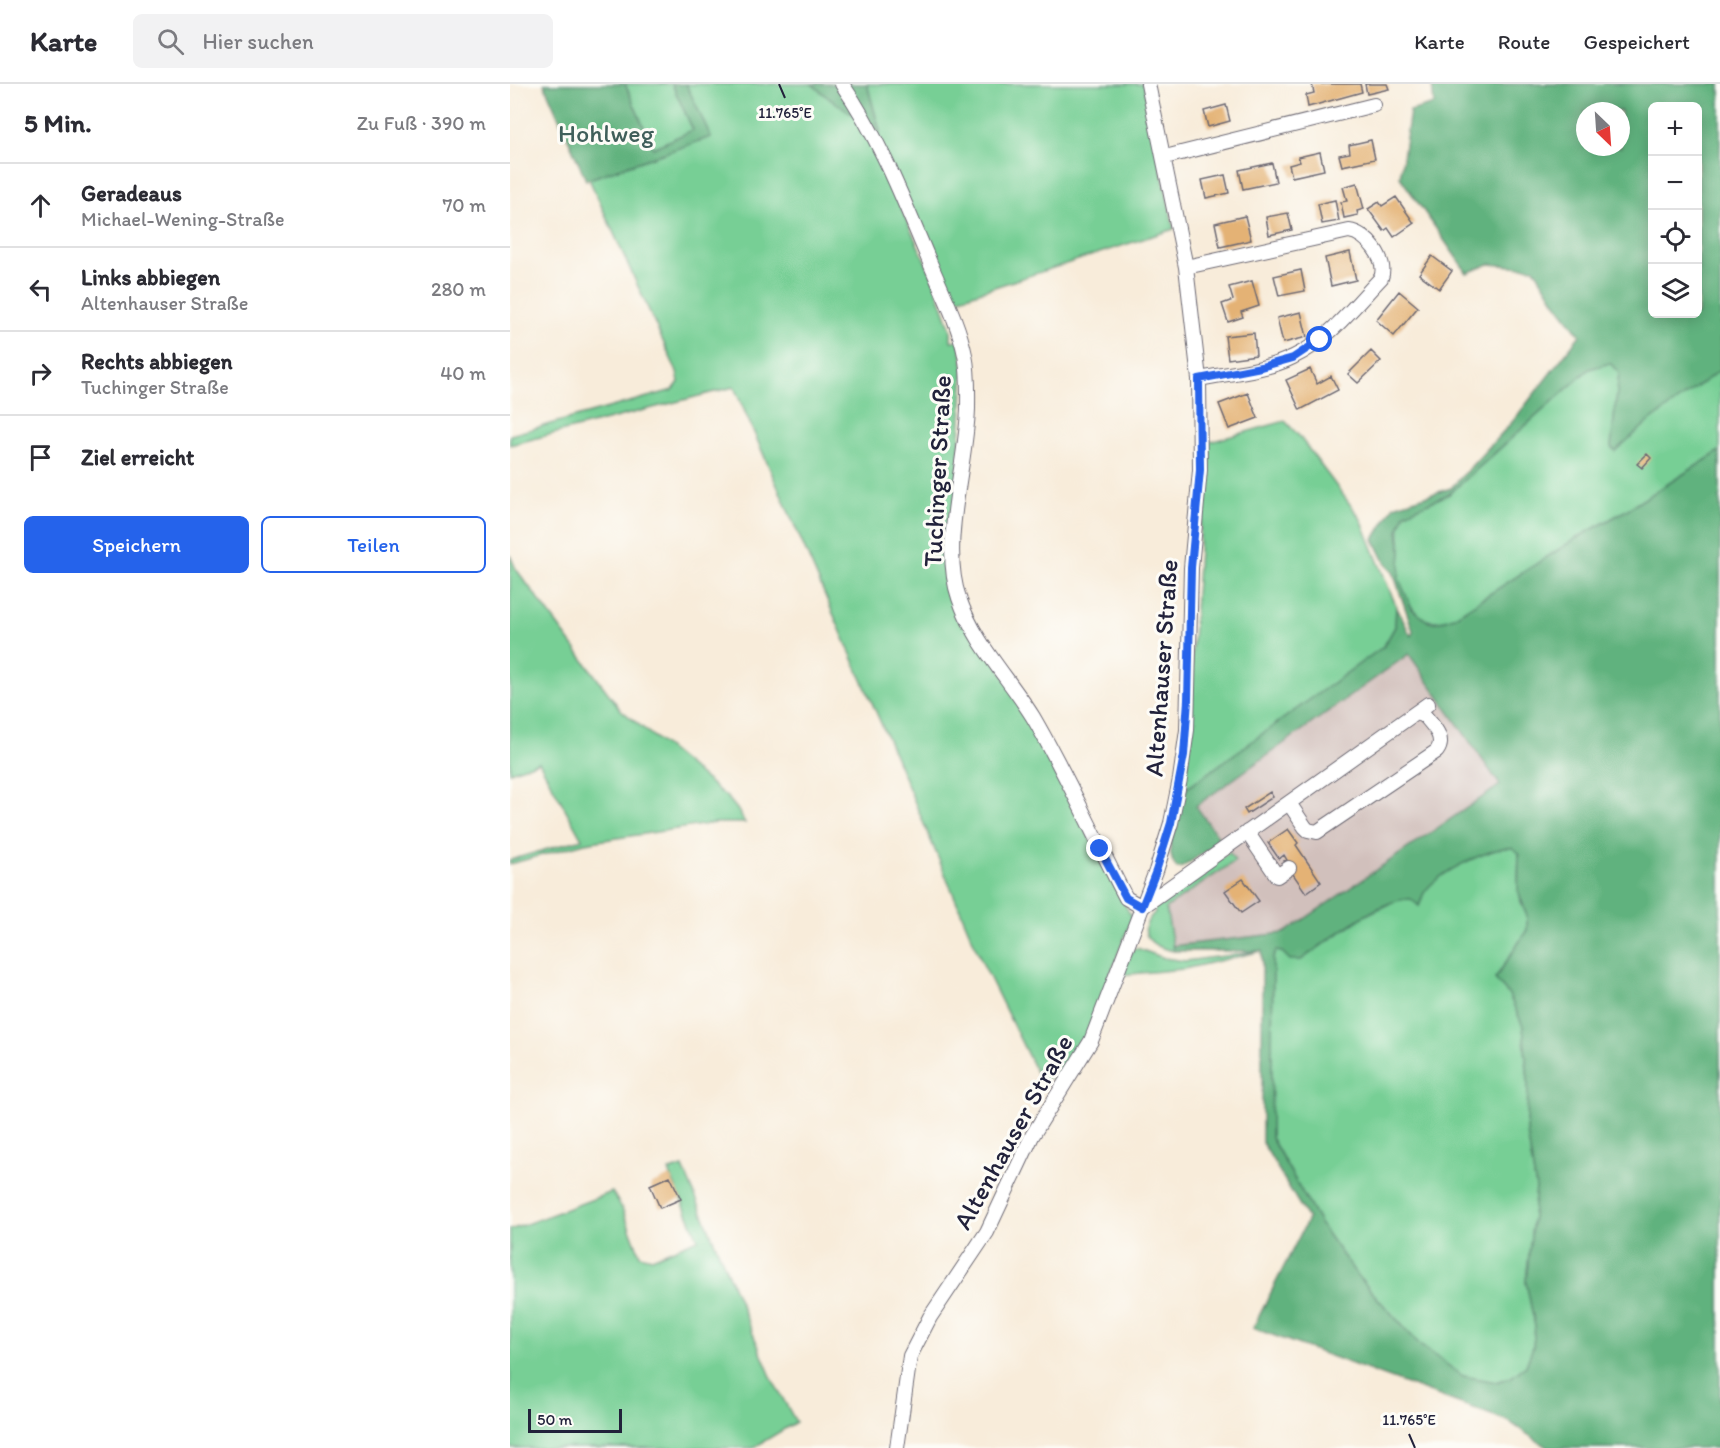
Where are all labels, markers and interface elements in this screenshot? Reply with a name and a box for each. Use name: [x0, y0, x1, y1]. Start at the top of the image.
search box: [133, 14, 553, 68]
text: Karte: [30, 24, 97, 58]
icon: search: [154, 25, 187, 58]
text: Hier suchen: [202, 28, 314, 55]
text: Karte: [1414, 29, 1465, 54]
text: Route: [1498, 29, 1551, 54]
text: Gespeichert: [1584, 29, 1690, 54]
north arrow: [1576, 102, 1630, 156]
map controls: [1648, 102, 1702, 318]
button: +: [1648, 102, 1702, 156]
text: 11.765°E: [758, 104, 812, 122]
text: 5 Min.: [24, 107, 92, 139]
text: Zu Fuß · 390 m: [357, 111, 486, 135]
park label: Hohlweg: [558, 117, 655, 149]
button: −: [1648, 156, 1702, 210]
text: Geradeaus: [81, 180, 182, 207]
icon: ahead: [24, 189, 57, 222]
text: 70 m: [442, 193, 486, 217]
text: Michael-Wening-Straße: [81, 207, 284, 231]
button: locate: [1648, 210, 1702, 264]
text: Links abbiegen: [81, 264, 220, 291]
button: layers: [1648, 264, 1702, 318]
icon: left: [24, 273, 57, 306]
text: 280 m: [431, 277, 486, 301]
text: Altenhauser Straße: [81, 291, 248, 315]
route start: [1306, 326, 1332, 352]
text: Rechts abbiegen: [81, 348, 233, 375]
icon: right: [24, 357, 57, 390]
text: 40 m: [440, 361, 486, 385]
street label: Tuchinger Straße: [916, 374, 958, 568]
text: Tuchinger Straße: [81, 375, 229, 399]
icon: arrive: [24, 441, 57, 474]
text: Ziel erreicht: [81, 444, 194, 471]
button: Speichern: [24, 516, 249, 573]
button: Teilen: [261, 516, 486, 573]
street label: Altenhauser Straße: [1137, 558, 1185, 778]
route end: [1086, 835, 1112, 861]
street label: Altenhauser Straße: [946, 1029, 1080, 1235]
scale bar: [528, 1406, 622, 1434]
text: 50 m: [537, 1410, 572, 1429]
text: 11.765°E: [1382, 1411, 1436, 1429]

